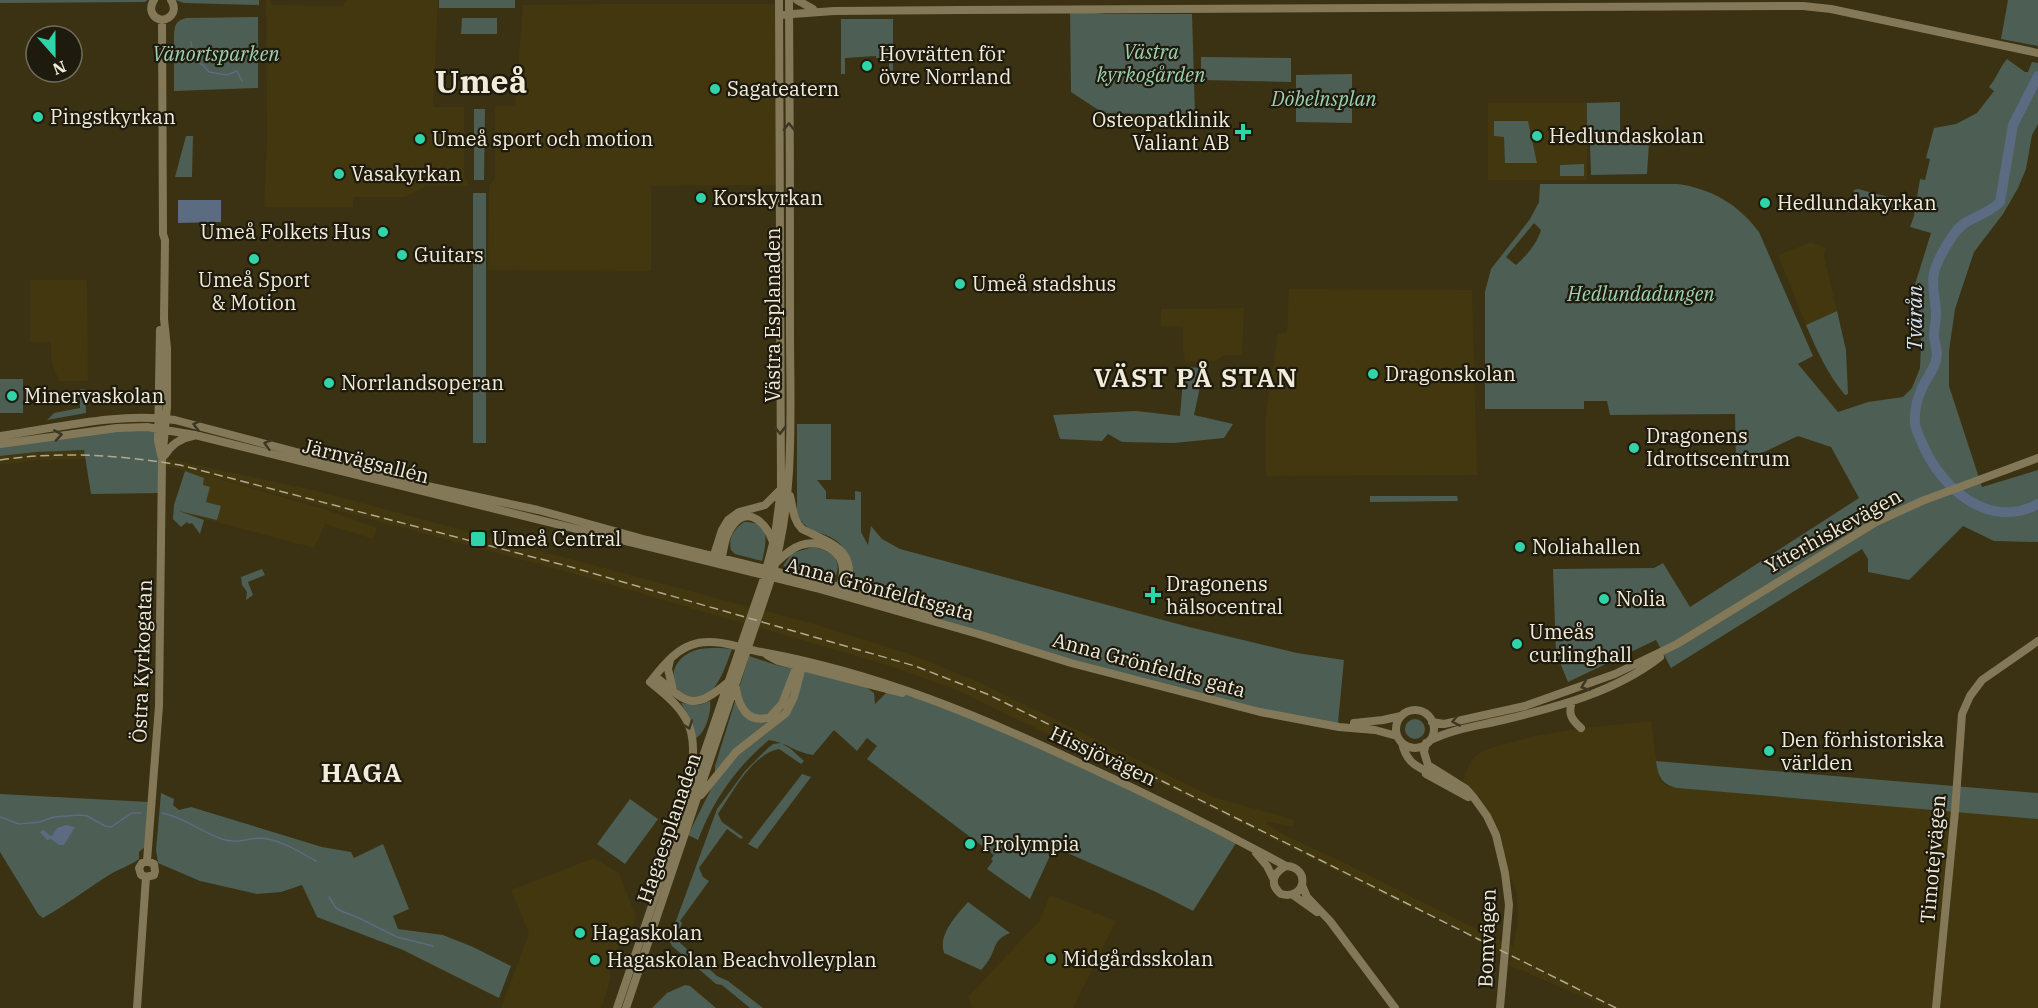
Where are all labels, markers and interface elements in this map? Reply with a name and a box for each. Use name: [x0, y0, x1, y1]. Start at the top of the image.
north arrow: [24, 24, 84, 84]
park label: Västra kyrkogården: [1097, 38, 1206, 88]
park label: Vänortsparken: [152, 40, 280, 67]
place label: Hovrätten för övre Norrland: [879, 40, 1011, 90]
text: N: [50, 56, 69, 80]
marker: Hovrätten för övre Norrland: [860, 59, 874, 73]
district label: Umeå: [435, 60, 527, 102]
place label: Sagateatern: [727, 75, 839, 102]
marker: Sagateatern: [708, 82, 722, 96]
park label: Döbelnsplan: [1270, 85, 1377, 112]
place label: Pingstkyrkan: [50, 103, 176, 130]
place label: Osteopatklinik Valiant AB: [1092, 106, 1230, 156]
marker: Pingstkyrkan: [31, 110, 45, 124]
one-way arrow: [783, 122, 795, 131]
place label: Hedlundaskolan: [1549, 122, 1704, 149]
marker: Osteopatklinik Valiant AB: [1234, 123, 1252, 141]
place label: Umeå sport och motion: [432, 125, 653, 152]
marker: Hedlundaskolan: [1530, 129, 1544, 143]
marker: Umeå sport och motion: [413, 132, 427, 146]
place label: Vasakyrkan: [351, 160, 461, 187]
marker: Vasakyrkan: [332, 167, 346, 181]
place label: Korskyrkan: [713, 184, 823, 211]
place label: Hedlundakyrkan: [1777, 189, 1937, 216]
marker: Korskyrkan: [694, 191, 708, 205]
marker: Hedlundakyrkan: [1758, 196, 1772, 210]
place label: Umeå Folkets Hus: [200, 218, 371, 245]
marker: Umeå Folkets Hus: [376, 225, 390, 239]
street label: Västra Esplanaden: [759, 227, 786, 403]
place label: Guitars: [414, 241, 484, 268]
marker: Guitars: [395, 248, 409, 262]
marker: Umeå Sport & Motion: [247, 252, 261, 266]
place label: Umeå Sport & Motion: [198, 266, 310, 316]
place label: Umeå stadshus: [972, 270, 1116, 297]
marker: Umeå stadshus: [953, 277, 967, 291]
park label: Hedlundadungen: [1566, 280, 1715, 307]
water label: Tvärån: [1900, 285, 1928, 351]
district label: VÄST PÅ STAN: [1093, 360, 1299, 394]
place label: Dragonskolan: [1385, 360, 1516, 387]
marker: Dragonskolan: [1366, 367, 1380, 381]
place label: Norrlandsoperan: [341, 369, 504, 396]
marker: Norrlandsoperan: [322, 376, 336, 390]
place label: Minervaskolan: [24, 382, 164, 409]
marker: Minervaskolan: [5, 389, 19, 403]
one-way arrow: [192, 420, 202, 433]
place label: Dragonens Idrottscentrum: [1646, 422, 1790, 472]
one-way arrow: [774, 425, 786, 434]
one-way arrow: [53, 430, 62, 442]
street label: Järnvägsallén: [300, 432, 432, 489]
one-way arrow: [263, 439, 273, 451]
marker: Dragonens Idrottscentrum: [1627, 441, 1641, 455]
street label: Ytterhiskevägen: [1760, 482, 1906, 579]
place label: Umeå Central: [492, 525, 621, 552]
marker: Umeå Central: [469, 530, 487, 548]
place label: Noliahallen: [1532, 533, 1641, 560]
marker: Noliahallen: [1513, 540, 1527, 554]
street label: Anna Grönfeldtsgata: [783, 550, 977, 627]
place label: Dragonens hälsocentral: [1166, 570, 1283, 620]
street label: Östra Kyrkogatan: [125, 579, 158, 743]
place label: Nolia: [1616, 585, 1666, 612]
marker: Dragonens hälsocentral: [1144, 586, 1162, 604]
marker: Nolia: [1597, 592, 1611, 606]
place label: Umeås curlinghall: [1529, 618, 1632, 668]
street label: Anna Grönfeldts gata: [1050, 626, 1249, 703]
marker: Umeås curlinghall: [1510, 637, 1524, 651]
one-way arrow: [1580, 678, 1591, 691]
one-way arrow: [1451, 714, 1461, 727]
one-way arrow: [680, 719, 693, 729]
street label: Hissjövägen: [1046, 719, 1161, 792]
place label: Den förhistoriska världen: [1781, 726, 1944, 776]
marker: Den förhistoriska världen: [1762, 744, 1776, 758]
street label: Hagaesplanaden: [630, 749, 707, 907]
district label: HAGA: [321, 755, 403, 789]
street label: Timotejvägen: [1913, 793, 1952, 924]
place label: Prolympia: [982, 830, 1080, 857]
marker: Prolympia: [963, 837, 977, 851]
street label: Bomvägen: [1471, 888, 1502, 988]
place label: Hagaskolan: [592, 919, 703, 946]
marker: Hagaskolan: [573, 926, 587, 940]
place label: Midgårdsskolan: [1063, 945, 1214, 972]
place label: Hagaskolan Beachvolleyplan: [607, 946, 877, 973]
marker: Midgårdsskolan: [1044, 952, 1058, 966]
marker: Hagaskolan Beachvolleyplan: [588, 953, 602, 967]

